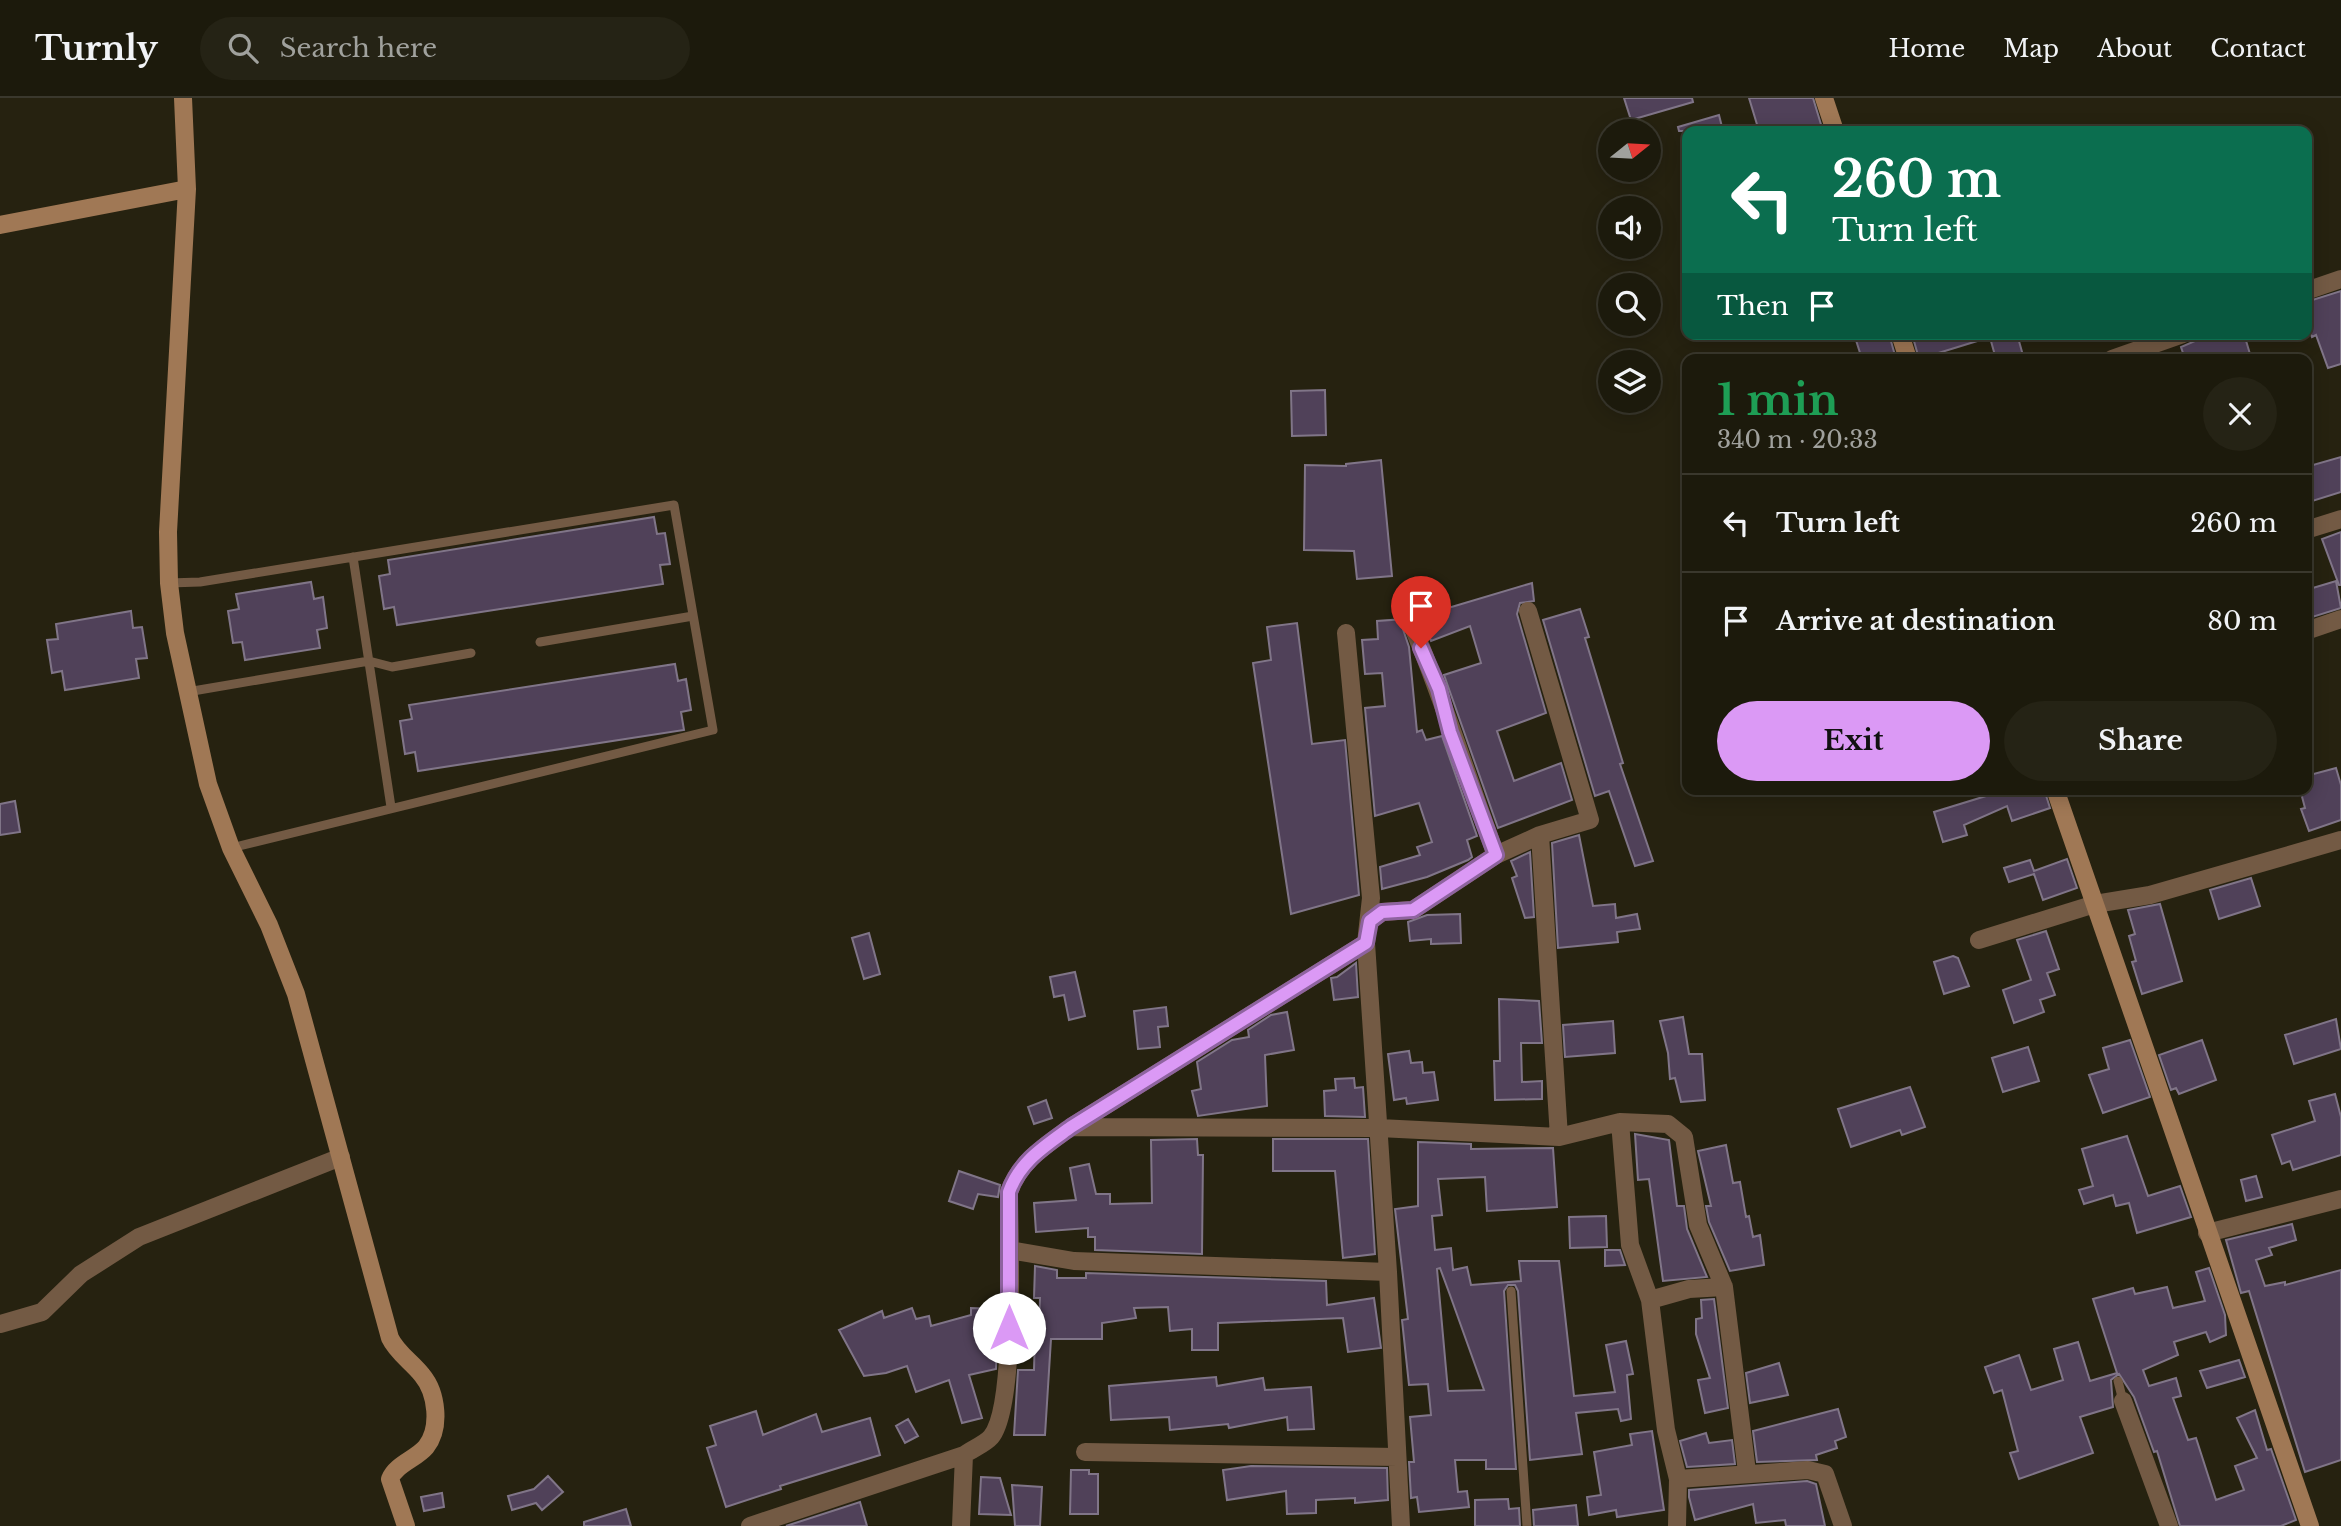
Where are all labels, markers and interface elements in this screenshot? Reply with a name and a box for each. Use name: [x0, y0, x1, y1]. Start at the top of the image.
search box: [200, 17, 690, 80]
text: Turnly: [35, 28, 158, 69]
icon: search: [224, 29, 262, 67]
text: Search here: [280, 32, 437, 64]
text: Home: [1889, 34, 1965, 63]
text: Map: [2003, 34, 2059, 63]
text: About: [2097, 34, 2172, 63]
text: Contact: [2210, 34, 2306, 63]
north arrow: [1598, 119, 1661, 182]
map controls: [1598, 119, 1661, 413]
text: 260 m: [1832, 149, 2001, 210]
icon: left: [1717, 154, 1808, 245]
button: sound: [1598, 196, 1661, 259]
text: Turn left: [1832, 210, 1978, 250]
button: search: [1598, 273, 1661, 336]
icon: arrive: [1803, 287, 1841, 325]
text: Then: [1717, 290, 1789, 322]
button: layers: [1598, 350, 1661, 413]
text: 1 min: [1717, 374, 1839, 426]
button: close: [2203, 377, 2277, 451]
text: 340 m · 20:33: [1717, 426, 1878, 454]
icon: left: [1717, 504, 1755, 542]
text: Turn left: [1776, 507, 1900, 539]
text: 260 m: [2190, 507, 2277, 539]
pin: [1391, 576, 1451, 648]
icon: arrive: [1402, 587, 1440, 625]
icon: arrive: [1717, 602, 1755, 640]
text: Arrive at destination: [1776, 605, 2056, 637]
text: 80 m: [2207, 605, 2277, 637]
button: Exit: [1717, 701, 1990, 781]
button: Share: [2004, 701, 2277, 781]
position arrow: [972, 1291, 1046, 1365]

